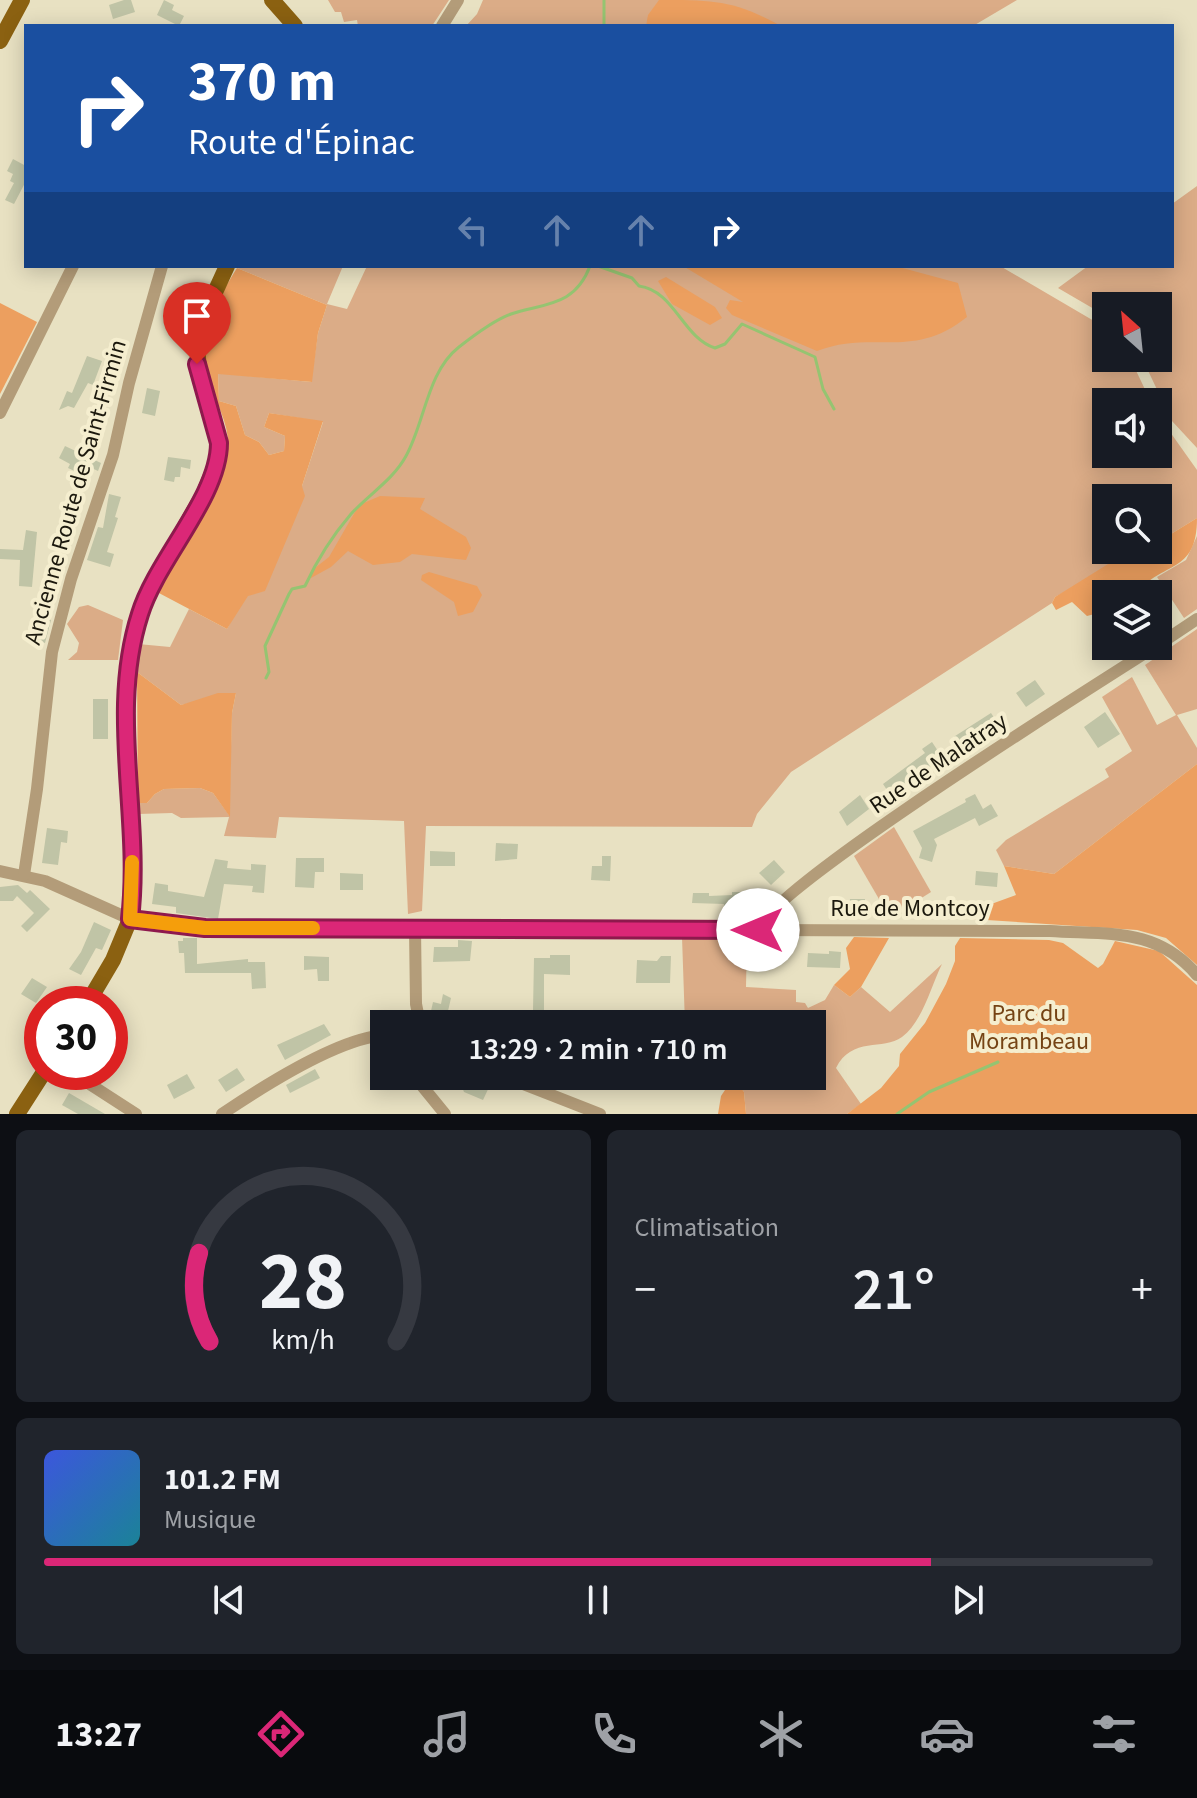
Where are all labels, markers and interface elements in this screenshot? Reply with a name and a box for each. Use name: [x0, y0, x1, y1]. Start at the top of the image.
text: 370 m: [188, 43, 336, 122]
icon: right: [56, 56, 160, 160]
text: Route d'Épinac: [188, 117, 415, 168]
icon: left: [451, 208, 495, 252]
icon: ahead: [535, 208, 579, 252]
icon: ahead: [619, 208, 663, 252]
icon: right: [703, 208, 747, 252]
pin: [163, 282, 231, 364]
north arrow: [1092, 292, 1172, 372]
map controls: [1092, 292, 1172, 660]
icon: arrive: [175, 294, 219, 338]
street label: Ancienne Route de Saint-Firmin: [15, 336, 136, 649]
button: sound: [1092, 388, 1172, 468]
button: search: [1092, 484, 1172, 564]
button: layers: [1092, 580, 1172, 660]
street label: Rue de Malatray: [862, 704, 1014, 823]
position arrow: [716, 888, 800, 972]
street label: Rue de Montcoy: [830, 891, 990, 926]
speed limit sign: 30: [24, 986, 128, 1090]
park label: Parc du Morambeau: [969, 996, 1089, 1059]
text: 13:29 · 2 min · 710 m: [468, 1028, 728, 1071]
text: Climatisation: [635, 1209, 779, 1246]
text: 28: [259, 1223, 347, 1341]
text: 21°: [853, 1248, 935, 1333]
text: −: [635, 1259, 656, 1322]
text: +: [1131, 1259, 1153, 1322]
text: km/h: [272, 1320, 335, 1360]
text: 101.2 FM: [164, 1458, 281, 1501]
text: Musique: [164, 1501, 256, 1538]
icon: previous: [207, 1578, 251, 1622]
icon: pause: [576, 1578, 620, 1622]
icon: next: [946, 1578, 990, 1622]
icon: directions: [253, 1706, 309, 1762]
icon: music: [419, 1706, 475, 1762]
icon: phone: [586, 1706, 642, 1762]
icon: climate: [753, 1706, 809, 1762]
icon: car: [919, 1706, 975, 1762]
icon: filters: [1086, 1706, 1142, 1762]
text: 13:27: [55, 1709, 142, 1760]

